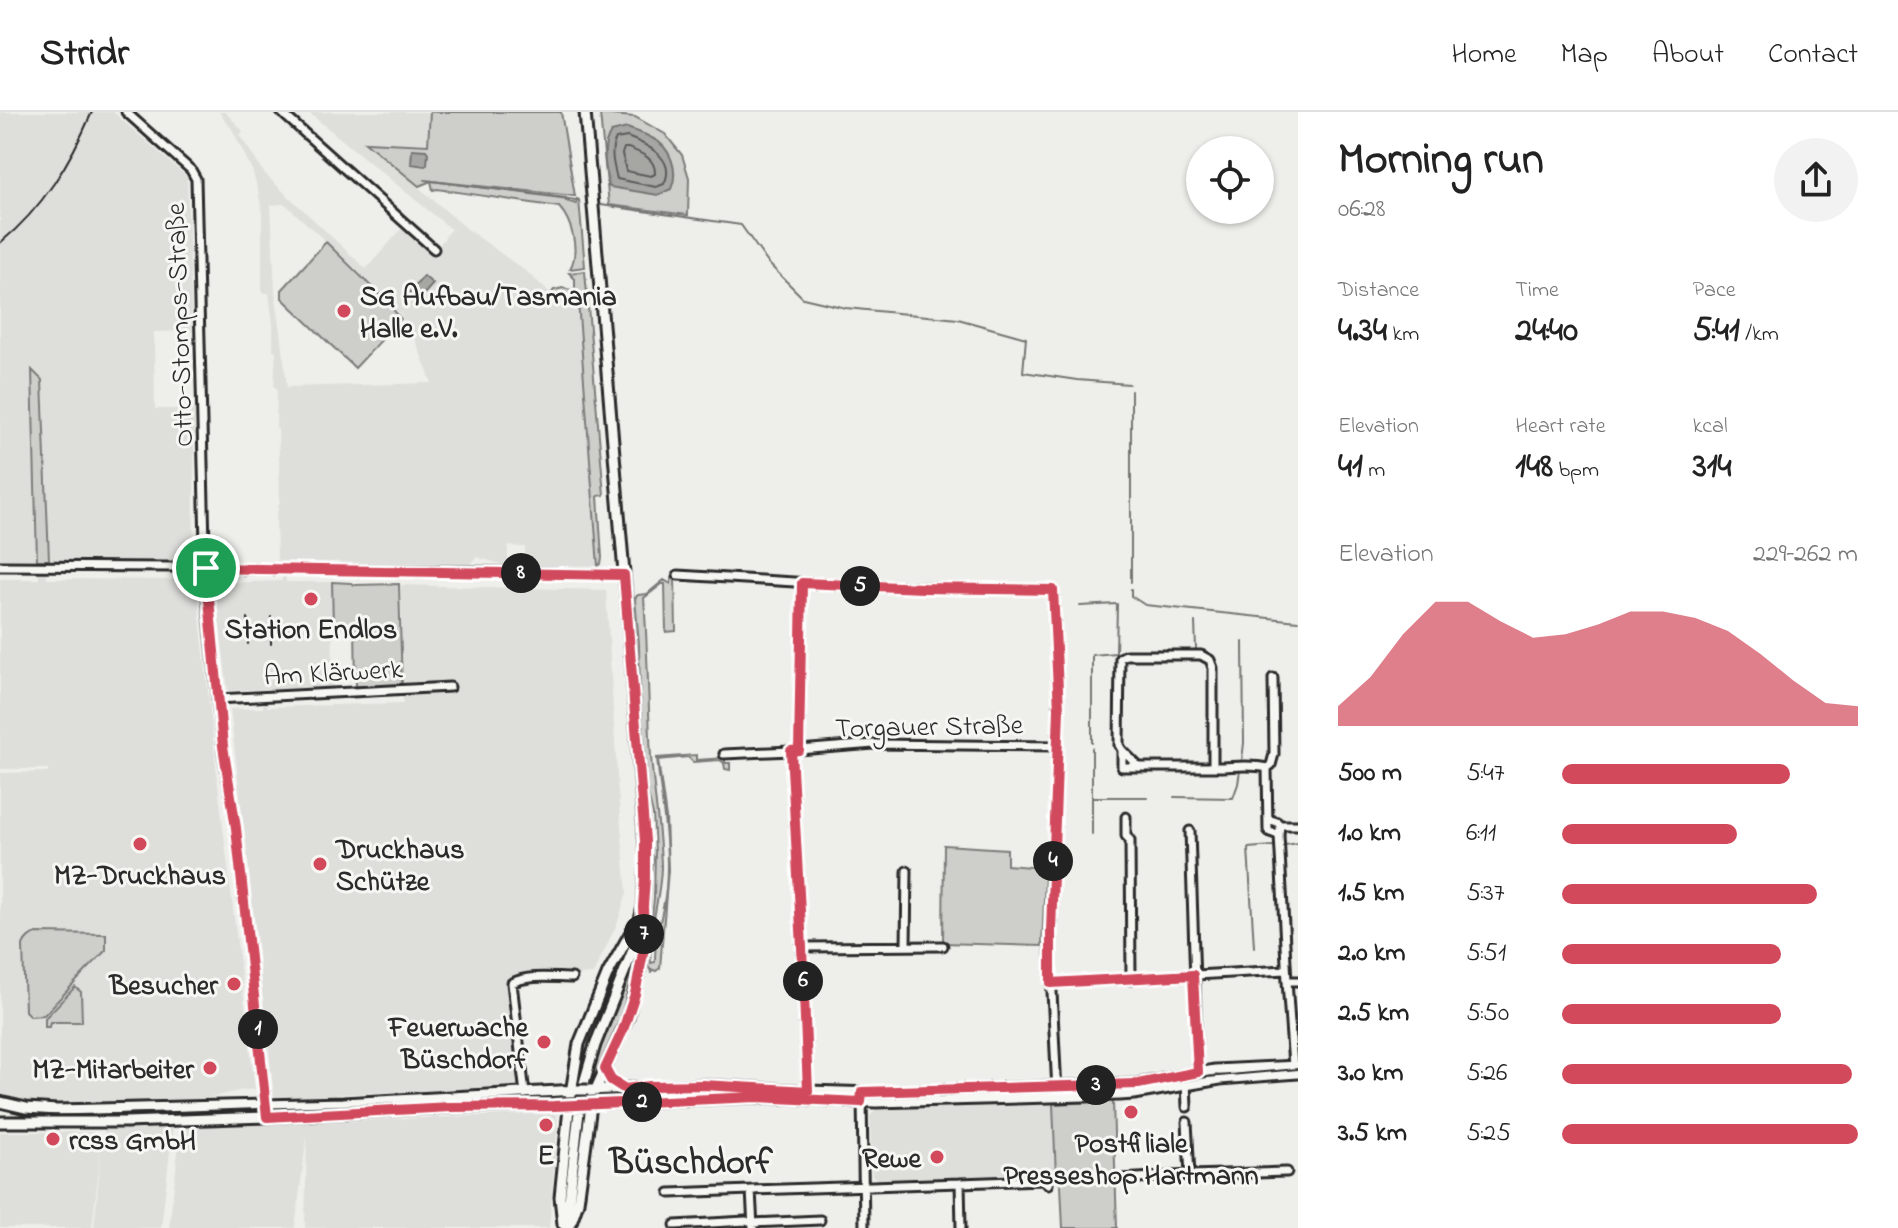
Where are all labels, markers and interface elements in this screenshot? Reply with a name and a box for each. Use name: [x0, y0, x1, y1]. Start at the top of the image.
text: Stridr: [40, 27, 129, 83]
text: Home: [1451, 35, 1517, 76]
text: Map: [1561, 35, 1608, 76]
text: About: [1652, 35, 1724, 76]
text: Contact: [1768, 35, 1858, 76]
text: Morning run: [1338, 129, 1544, 193]
map controls: [1186, 136, 1274, 224]
button: locate: [1186, 136, 1274, 224]
button: share: [1774, 138, 1858, 222]
text: 06:28: [1338, 191, 1386, 229]
street label: Otto-Stomps-Straße: [157, 202, 206, 448]
text: Distance: [1338, 275, 1419, 307]
text: Time: [1515, 275, 1559, 307]
text: Pace: [1693, 275, 1736, 307]
place label: SG Aufbau/Tasmania Halle e.V.: [360, 278, 617, 351]
marker: SG Aufbau/Tasmania Halle e.V.: [335, 302, 353, 320]
text: 4.34: [1338, 307, 1387, 357]
text: 24:40: [1515, 307, 1578, 357]
text: 5:41: [1693, 307, 1740, 357]
text: km: [1387, 319, 1419, 351]
text: /km: [1740, 319, 1779, 351]
text: Elevation: [1338, 411, 1419, 443]
text: Heart rate: [1515, 411, 1606, 443]
text: kcal: [1693, 411, 1728, 443]
text: 41: [1338, 443, 1363, 493]
text: 148: [1515, 443, 1553, 493]
text: 314: [1693, 443, 1732, 493]
text: m: [1363, 455, 1385, 487]
text: bpm: [1553, 455, 1599, 487]
pin: [172, 534, 240, 602]
text: Elevation: [1338, 536, 1434, 574]
text: 229–262 m: [1753, 536, 1858, 574]
icon: arrive: [184, 546, 228, 590]
pin: 8: [501, 553, 541, 593]
text: 8: [517, 557, 525, 589]
pin: 5: [840, 566, 880, 606]
text: 5: [854, 570, 866, 602]
marker: Station Endlos: [302, 590, 320, 608]
place label: Station Endlos: [225, 611, 397, 652]
street label: Am Klärwerk: [263, 650, 404, 699]
street label: Torgauer Straße: [835, 706, 1024, 751]
text: 500 m: [1338, 755, 1402, 793]
text: 5:47: [1466, 755, 1505, 793]
text: 1.0 km: [1338, 815, 1401, 853]
text: 6:11: [1466, 815, 1496, 853]
place label: Druckhaus Schütze: [334, 831, 464, 904]
marker: MZ-Druckhaus: [131, 835, 149, 853]
pin: 4: [1033, 841, 1073, 881]
text: 4: [1048, 845, 1058, 877]
marker: Druckhaus Schütze: [311, 855, 329, 873]
place label: MZ-Druckhaus: [54, 857, 226, 898]
text: 1.5 km: [1338, 875, 1405, 913]
text: 5:37: [1466, 875, 1505, 913]
pin: 7: [624, 914, 664, 954]
text: 7: [639, 918, 649, 950]
text: 2.0 km: [1338, 935, 1406, 973]
text: 5:51: [1466, 935, 1506, 973]
pin: 6: [783, 961, 823, 1001]
text: 6: [798, 965, 808, 997]
place label: Besucher: [107, 967, 219, 1008]
marker: Besucher: [225, 975, 243, 993]
text: 2.5 km: [1338, 995, 1409, 1033]
text: 5:50: [1466, 995, 1509, 1033]
pin: 1: [238, 1009, 278, 1049]
place label: Feuerwache Büschdorf: [386, 1009, 529, 1082]
text: 1: [255, 1013, 262, 1045]
marker: Feuerwache Büschdorf: [535, 1033, 553, 1051]
place label: MZ-Mitarbeiter: [32, 1051, 195, 1092]
text: 3.0 km: [1338, 1055, 1403, 1093]
text: 5:26: [1466, 1055, 1507, 1093]
marker: MZ-Mitarbeiter: [201, 1059, 219, 1077]
pin: 3: [1076, 1065, 1116, 1105]
text: 3: [1091, 1069, 1101, 1101]
pin: 2: [622, 1082, 662, 1122]
text: 2: [637, 1086, 647, 1118]
marker: Postfiliale Presseshop Hartmann: [1122, 1103, 1140, 1121]
text: 3.5 km: [1338, 1115, 1407, 1153]
text: 5:25: [1466, 1115, 1511, 1153]
marker: E: [537, 1116, 555, 1134]
place label: rcss GmbH: [69, 1122, 196, 1163]
place label: Postfiliale Presseshop Hartmann: [1003, 1125, 1259, 1198]
marker: rcss GmbH: [44, 1130, 62, 1148]
place label: E: [538, 1137, 555, 1178]
district label: Büschdorf: [608, 1138, 774, 1191]
place label: Rewe: [862, 1140, 922, 1181]
marker: Rewe: [928, 1148, 946, 1166]

